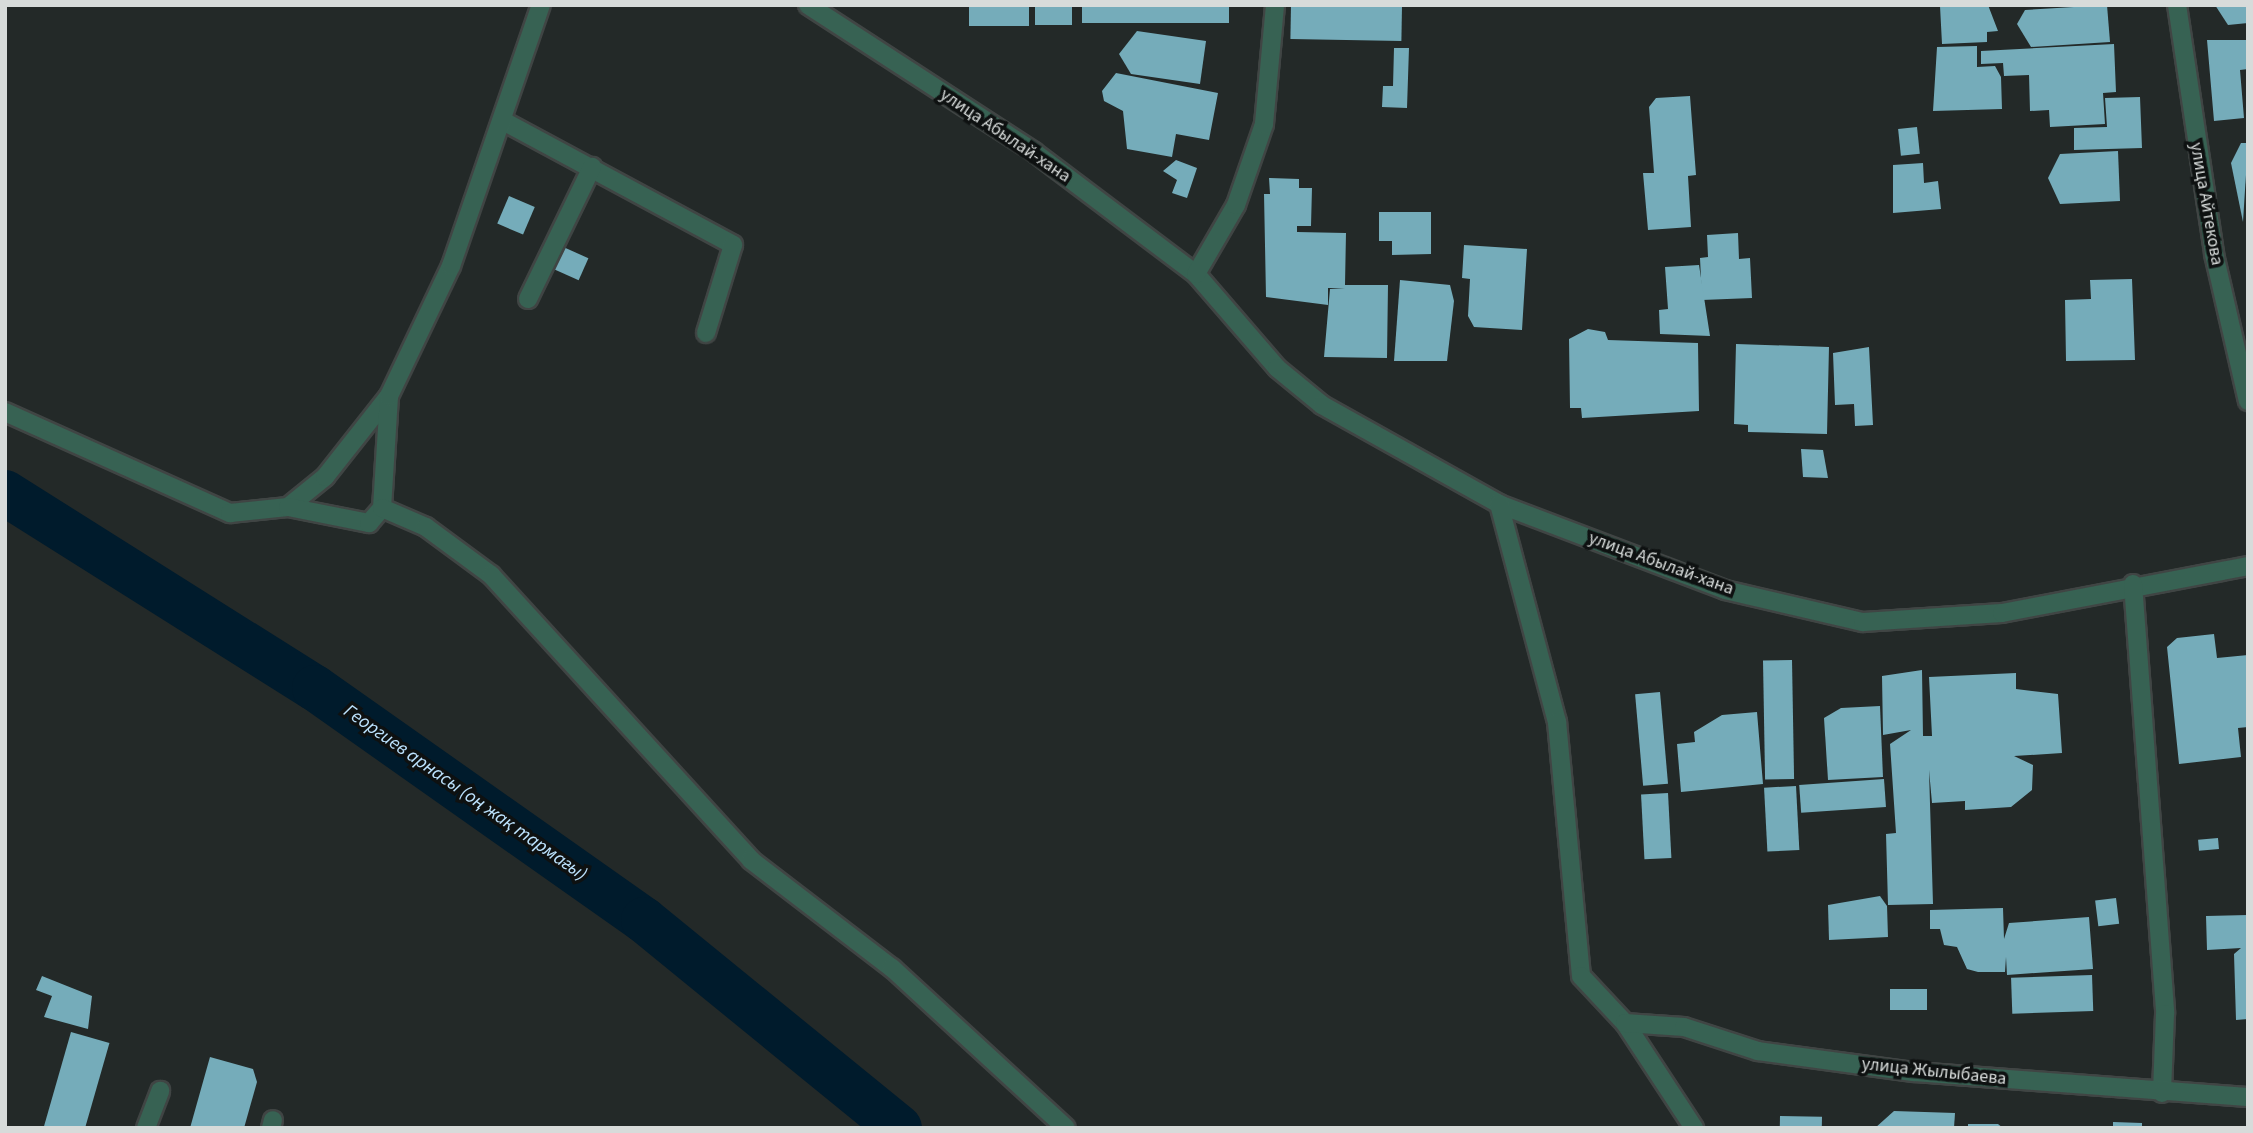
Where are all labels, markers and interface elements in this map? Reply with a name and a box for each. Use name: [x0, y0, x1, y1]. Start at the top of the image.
street label: улица Абылай-хана: [936, 84, 1074, 188]
street label: улица Айтекова: [2185, 141, 2227, 267]
street label: улица Абылай-хана: [1586, 528, 1736, 600]
water label: Георгиев арнасы (оң жақ тармағы): [339, 700, 591, 886]
street label: улица Жылыбаева: [1861, 1054, 2007, 1090]

